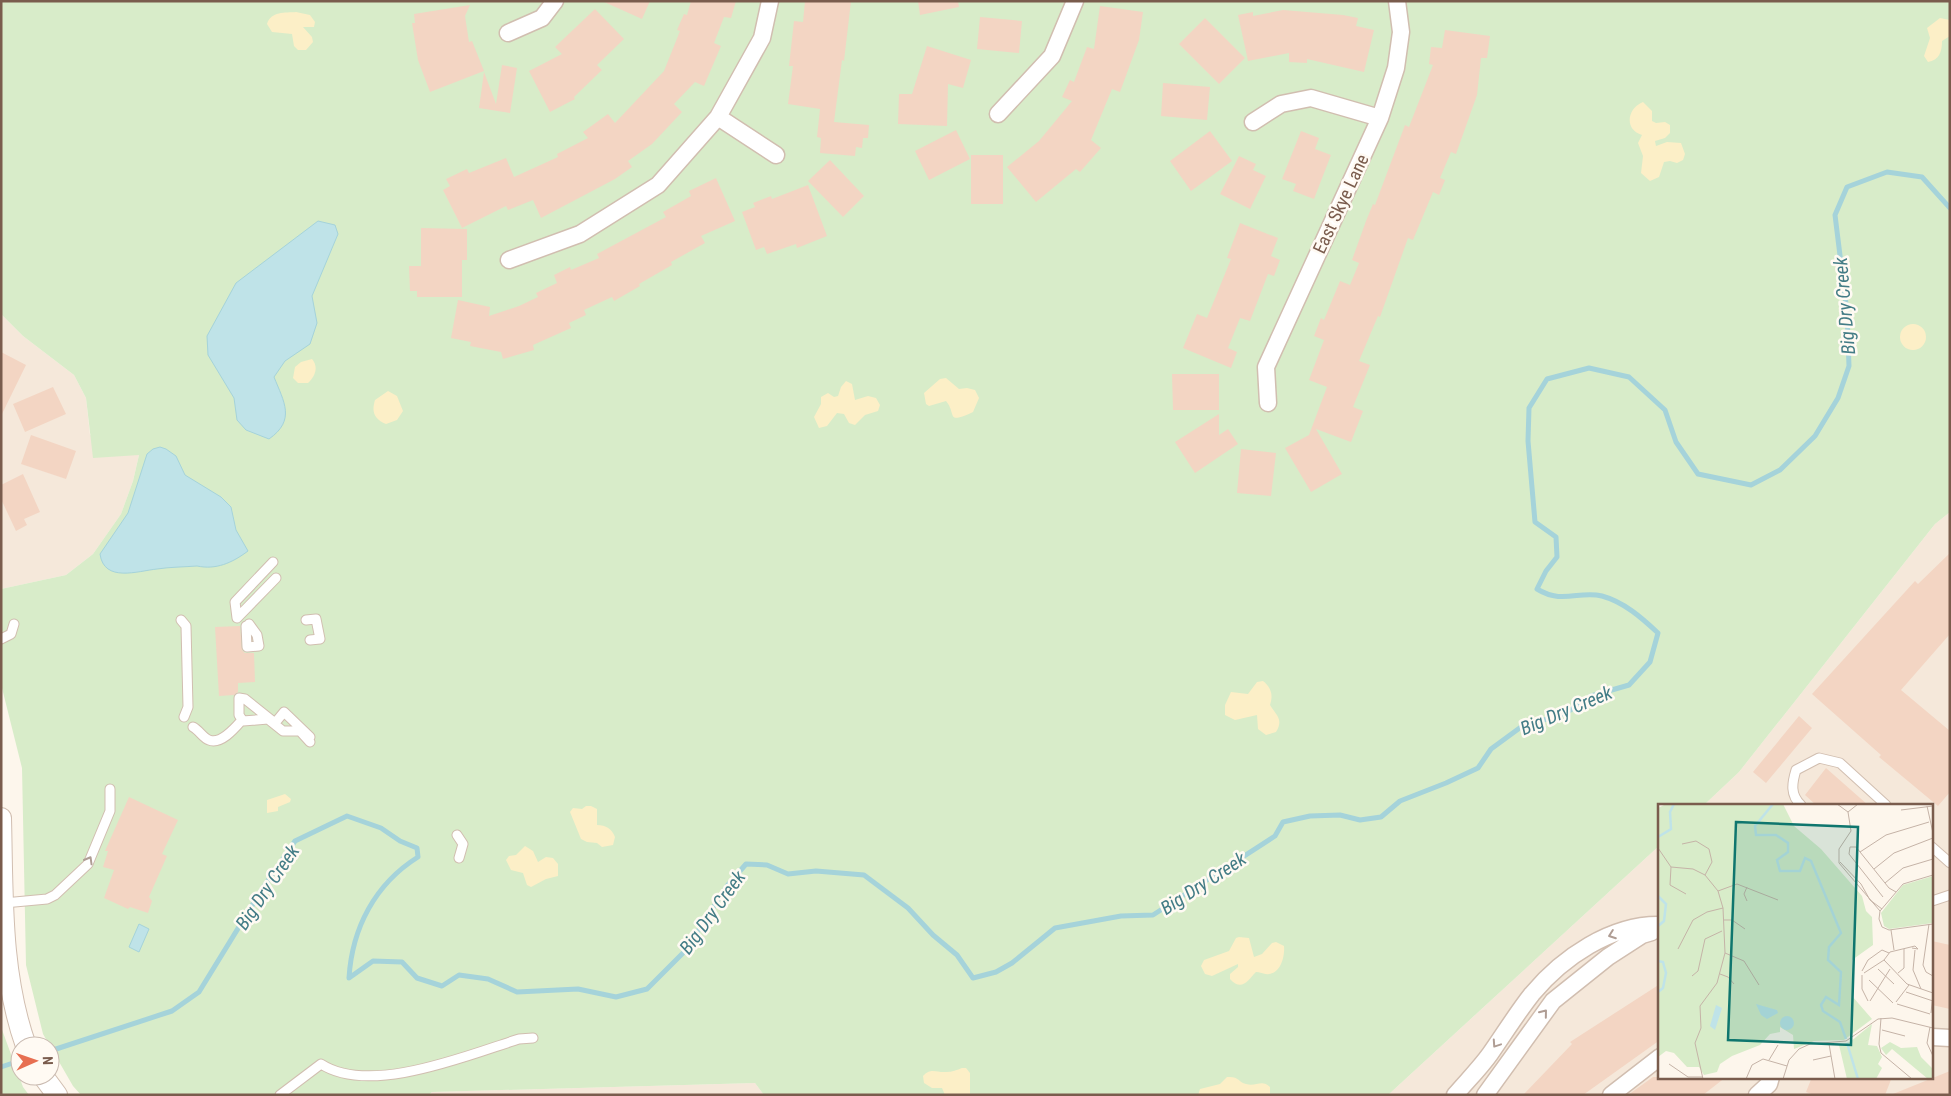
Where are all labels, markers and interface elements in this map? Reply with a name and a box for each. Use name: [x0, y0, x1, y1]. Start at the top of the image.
street label: East Skye Lane: [1308, 151, 1373, 257]
water label: Big Dry Creek: [1829, 256, 1860, 356]
water label: Big Dry Creek: [1517, 681, 1616, 740]
inset map: [1658, 804, 1934, 1078]
water label: Big Dry Creek: [231, 840, 305, 934]
water label: Big Dry Creek: [1156, 847, 1251, 920]
one-way arrow: [82, 857, 92, 866]
water label: Big Dry Creek: [674, 866, 751, 958]
one-way arrow: [1608, 929, 1617, 939]
one-way arrow: [1538, 1009, 1547, 1018]
north arrow: [10, 1036, 60, 1086]
one-way arrow: [1493, 1039, 1503, 1048]
text: N: [40, 1056, 56, 1065]

